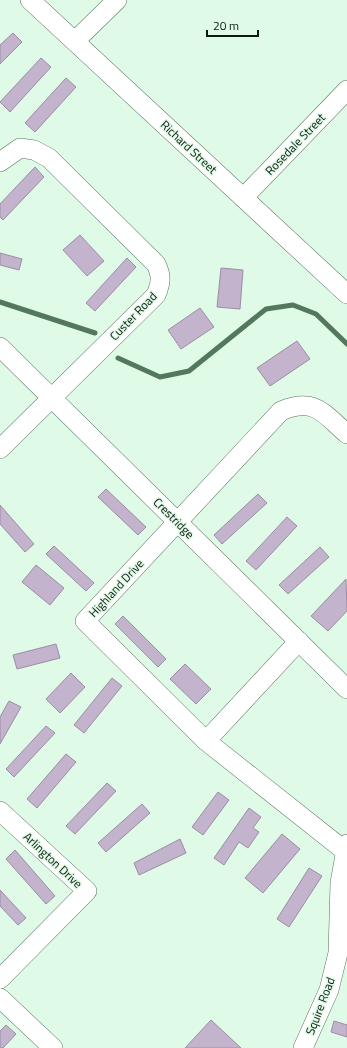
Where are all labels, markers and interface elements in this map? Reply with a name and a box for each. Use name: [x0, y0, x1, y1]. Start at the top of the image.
scale bar: [207, 12, 258, 38]
text: 20 m: [213, 16, 239, 35]
street label: Rosedale Street: [260, 108, 330, 179]
street label: Richard Street: [156, 116, 222, 179]
street label: Custer Road: [105, 287, 161, 345]
street label: Crestridge: [149, 493, 199, 543]
street label: Highland Drive: [84, 555, 148, 621]
street label: Arlington Drive: [19, 827, 87, 893]
street label: Squire Road: [300, 974, 340, 1038]

